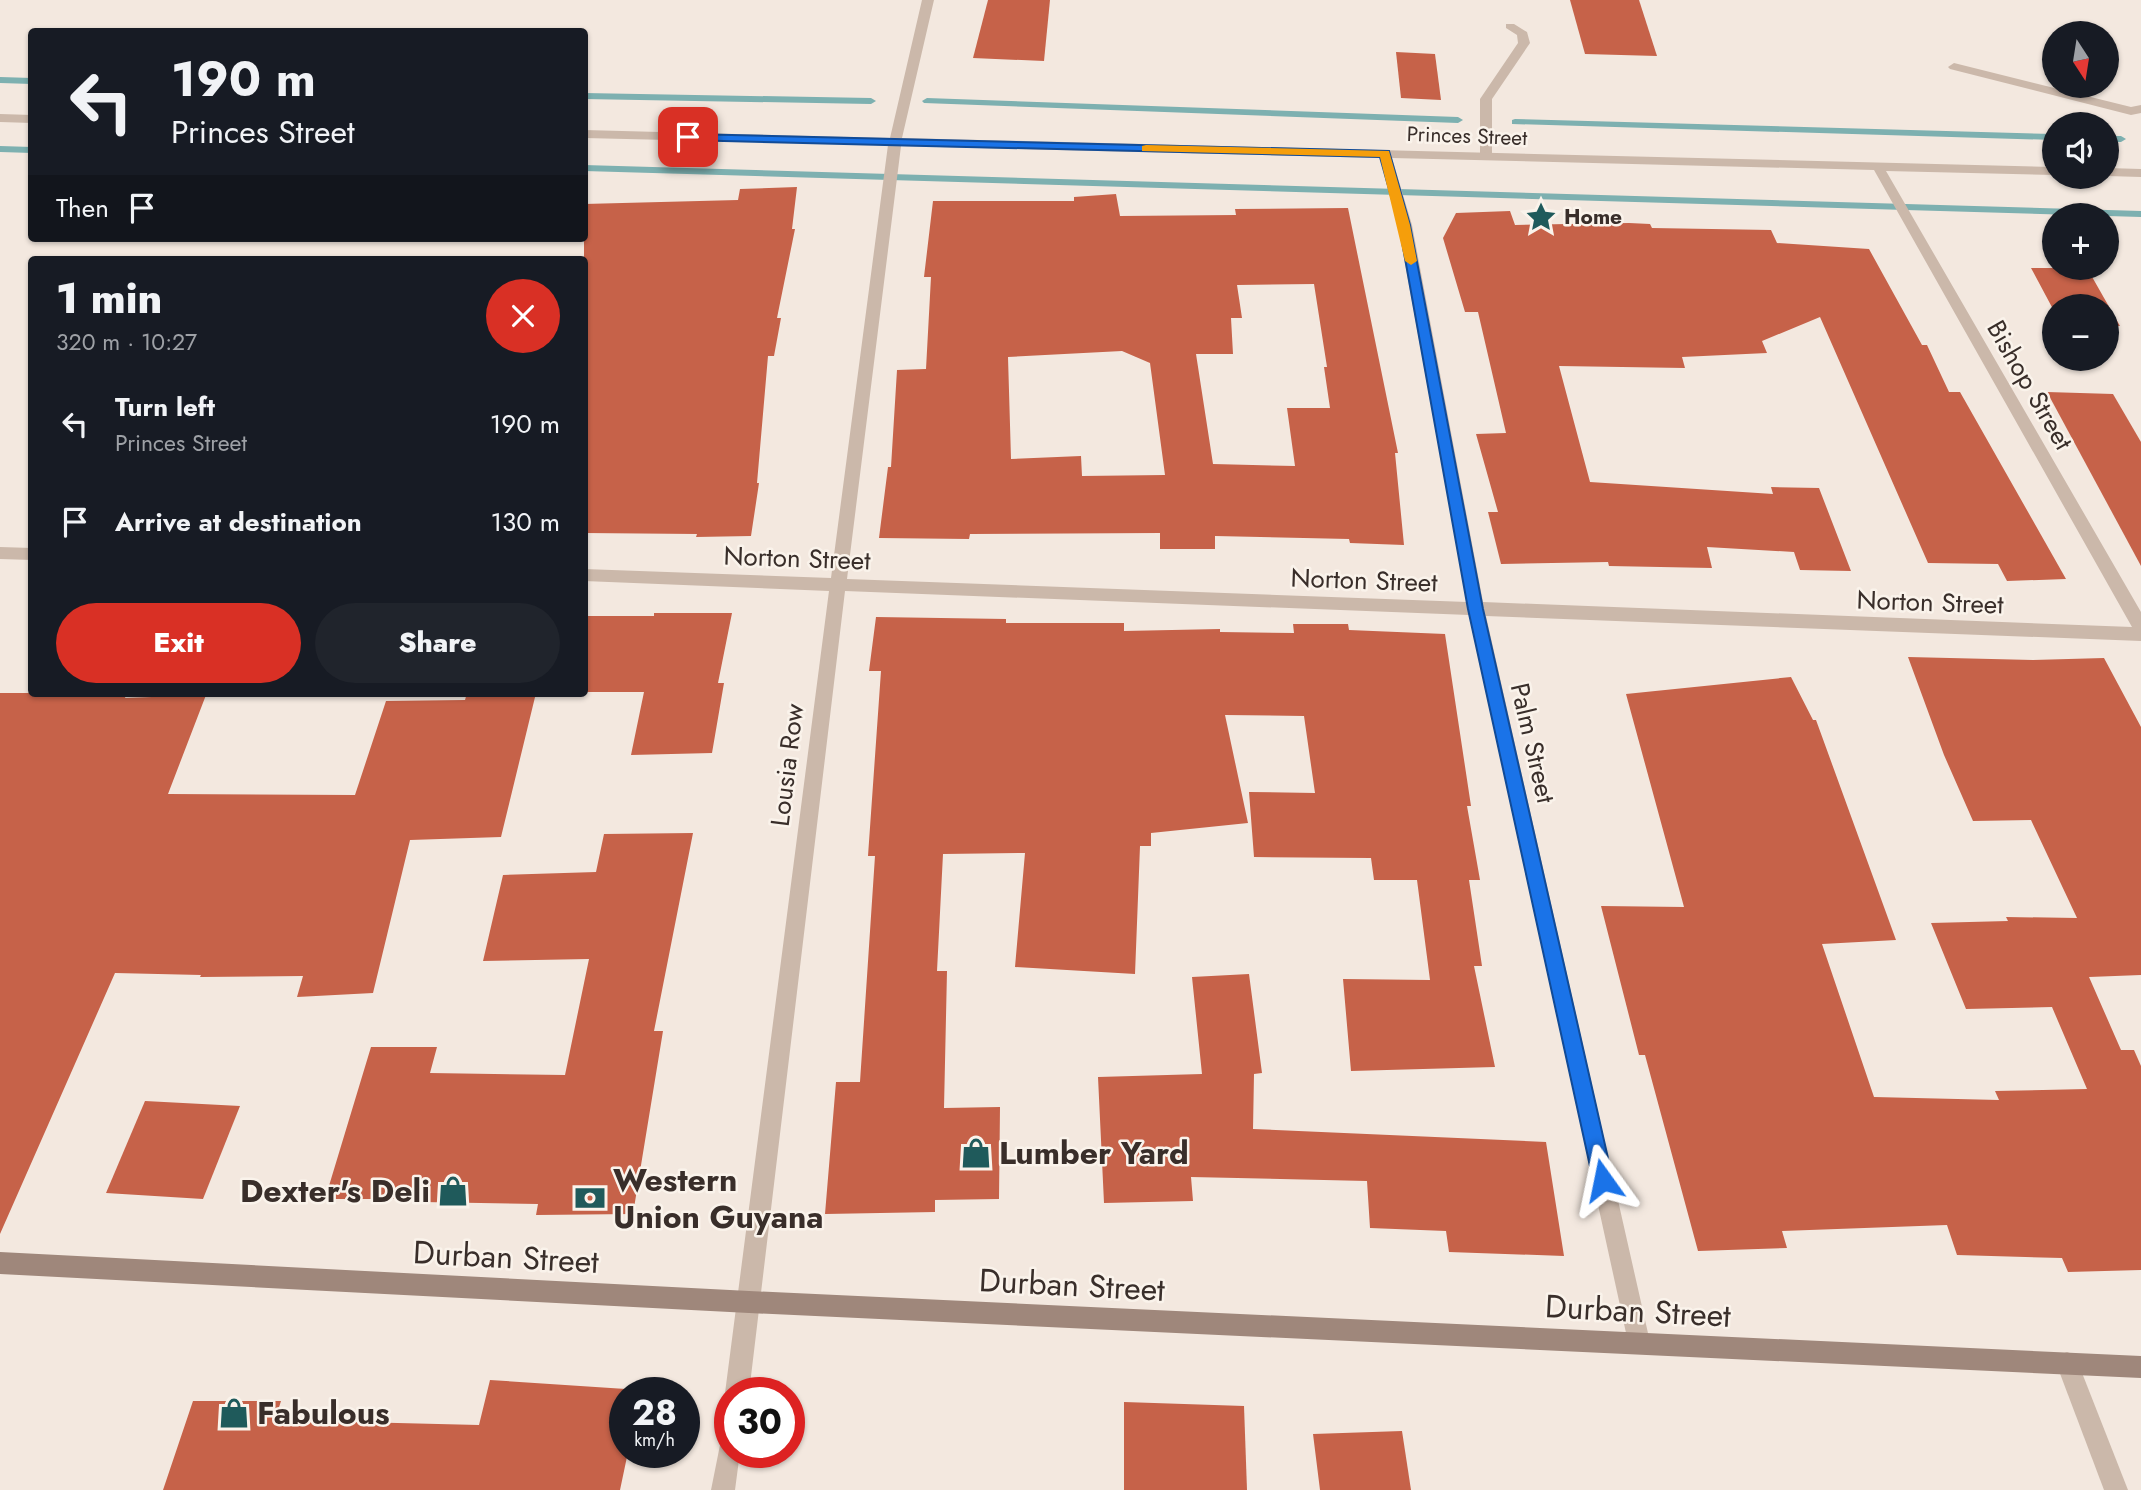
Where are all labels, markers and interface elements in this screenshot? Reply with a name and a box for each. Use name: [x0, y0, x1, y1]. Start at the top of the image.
north arrow: [2042, 21, 2119, 98]
map controls: [2042, 21, 2119, 371]
text: 190 m: [171, 44, 316, 114]
icon: left: [56, 56, 147, 147]
pin: [658, 107, 718, 167]
text: Princes Street: [171, 109, 355, 155]
button: sound: [2042, 112, 2119, 189]
icon: arrive: [669, 118, 707, 156]
street label: Princes Street: [1406, 119, 1528, 153]
text: Then: [56, 189, 109, 227]
icon: arrive: [123, 189, 161, 227]
place icon: Home: [1524, 200, 1558, 234]
place label: Home: [1564, 202, 1622, 232]
button: +: [2042, 203, 2119, 280]
text: 1 min: [56, 268, 162, 329]
button: close: [486, 279, 560, 353]
button: −: [2042, 294, 2119, 371]
street label: Bishop Street: [1977, 313, 2083, 458]
text: 320 m · 10:27: [56, 325, 197, 359]
text: Turn left: [115, 388, 215, 426]
icon: left: [56, 405, 94, 443]
text: 190 m: [490, 405, 560, 443]
text: Princes Street: [115, 426, 247, 460]
icon: arrive: [56, 503, 94, 541]
text: Arrive at destination: [115, 503, 362, 541]
text: 130 m: [490, 503, 560, 541]
street label: Norton Street: [723, 536, 872, 580]
street label: Norton Street: [1290, 558, 1439, 602]
street label: Norton Street: [1856, 580, 2005, 624]
button: Exit: [56, 603, 301, 683]
button: Share: [315, 603, 560, 683]
street label: Palm Street: [1501, 679, 1565, 807]
street label: Lousia Row: [761, 701, 813, 828]
place label: Lumber Yard: [999, 1130, 1189, 1176]
shop icon: Lumber Yard: [959, 1136, 993, 1170]
position arrow: [1566, 1143, 1640, 1217]
place label: Western Union Guyana: [613, 1157, 824, 1240]
place label: Dexter's Deli: [240, 1168, 430, 1214]
shop icon: Dexter's Deli: [436, 1174, 470, 1208]
bank icon: Western Union Guyana: [573, 1181, 607, 1215]
street label: Durban Street: [412, 1229, 600, 1285]
street label: Durban Street: [978, 1257, 1166, 1313]
street label: Durban Street: [1544, 1283, 1732, 1339]
speed limit sign: 30: [714, 1377, 805, 1468]
text: 28: [632, 1388, 677, 1438]
place label: Fabulous: [257, 1390, 390, 1436]
shop icon: Fabulous: [217, 1396, 251, 1430]
text: km/h: [634, 1427, 675, 1453]

